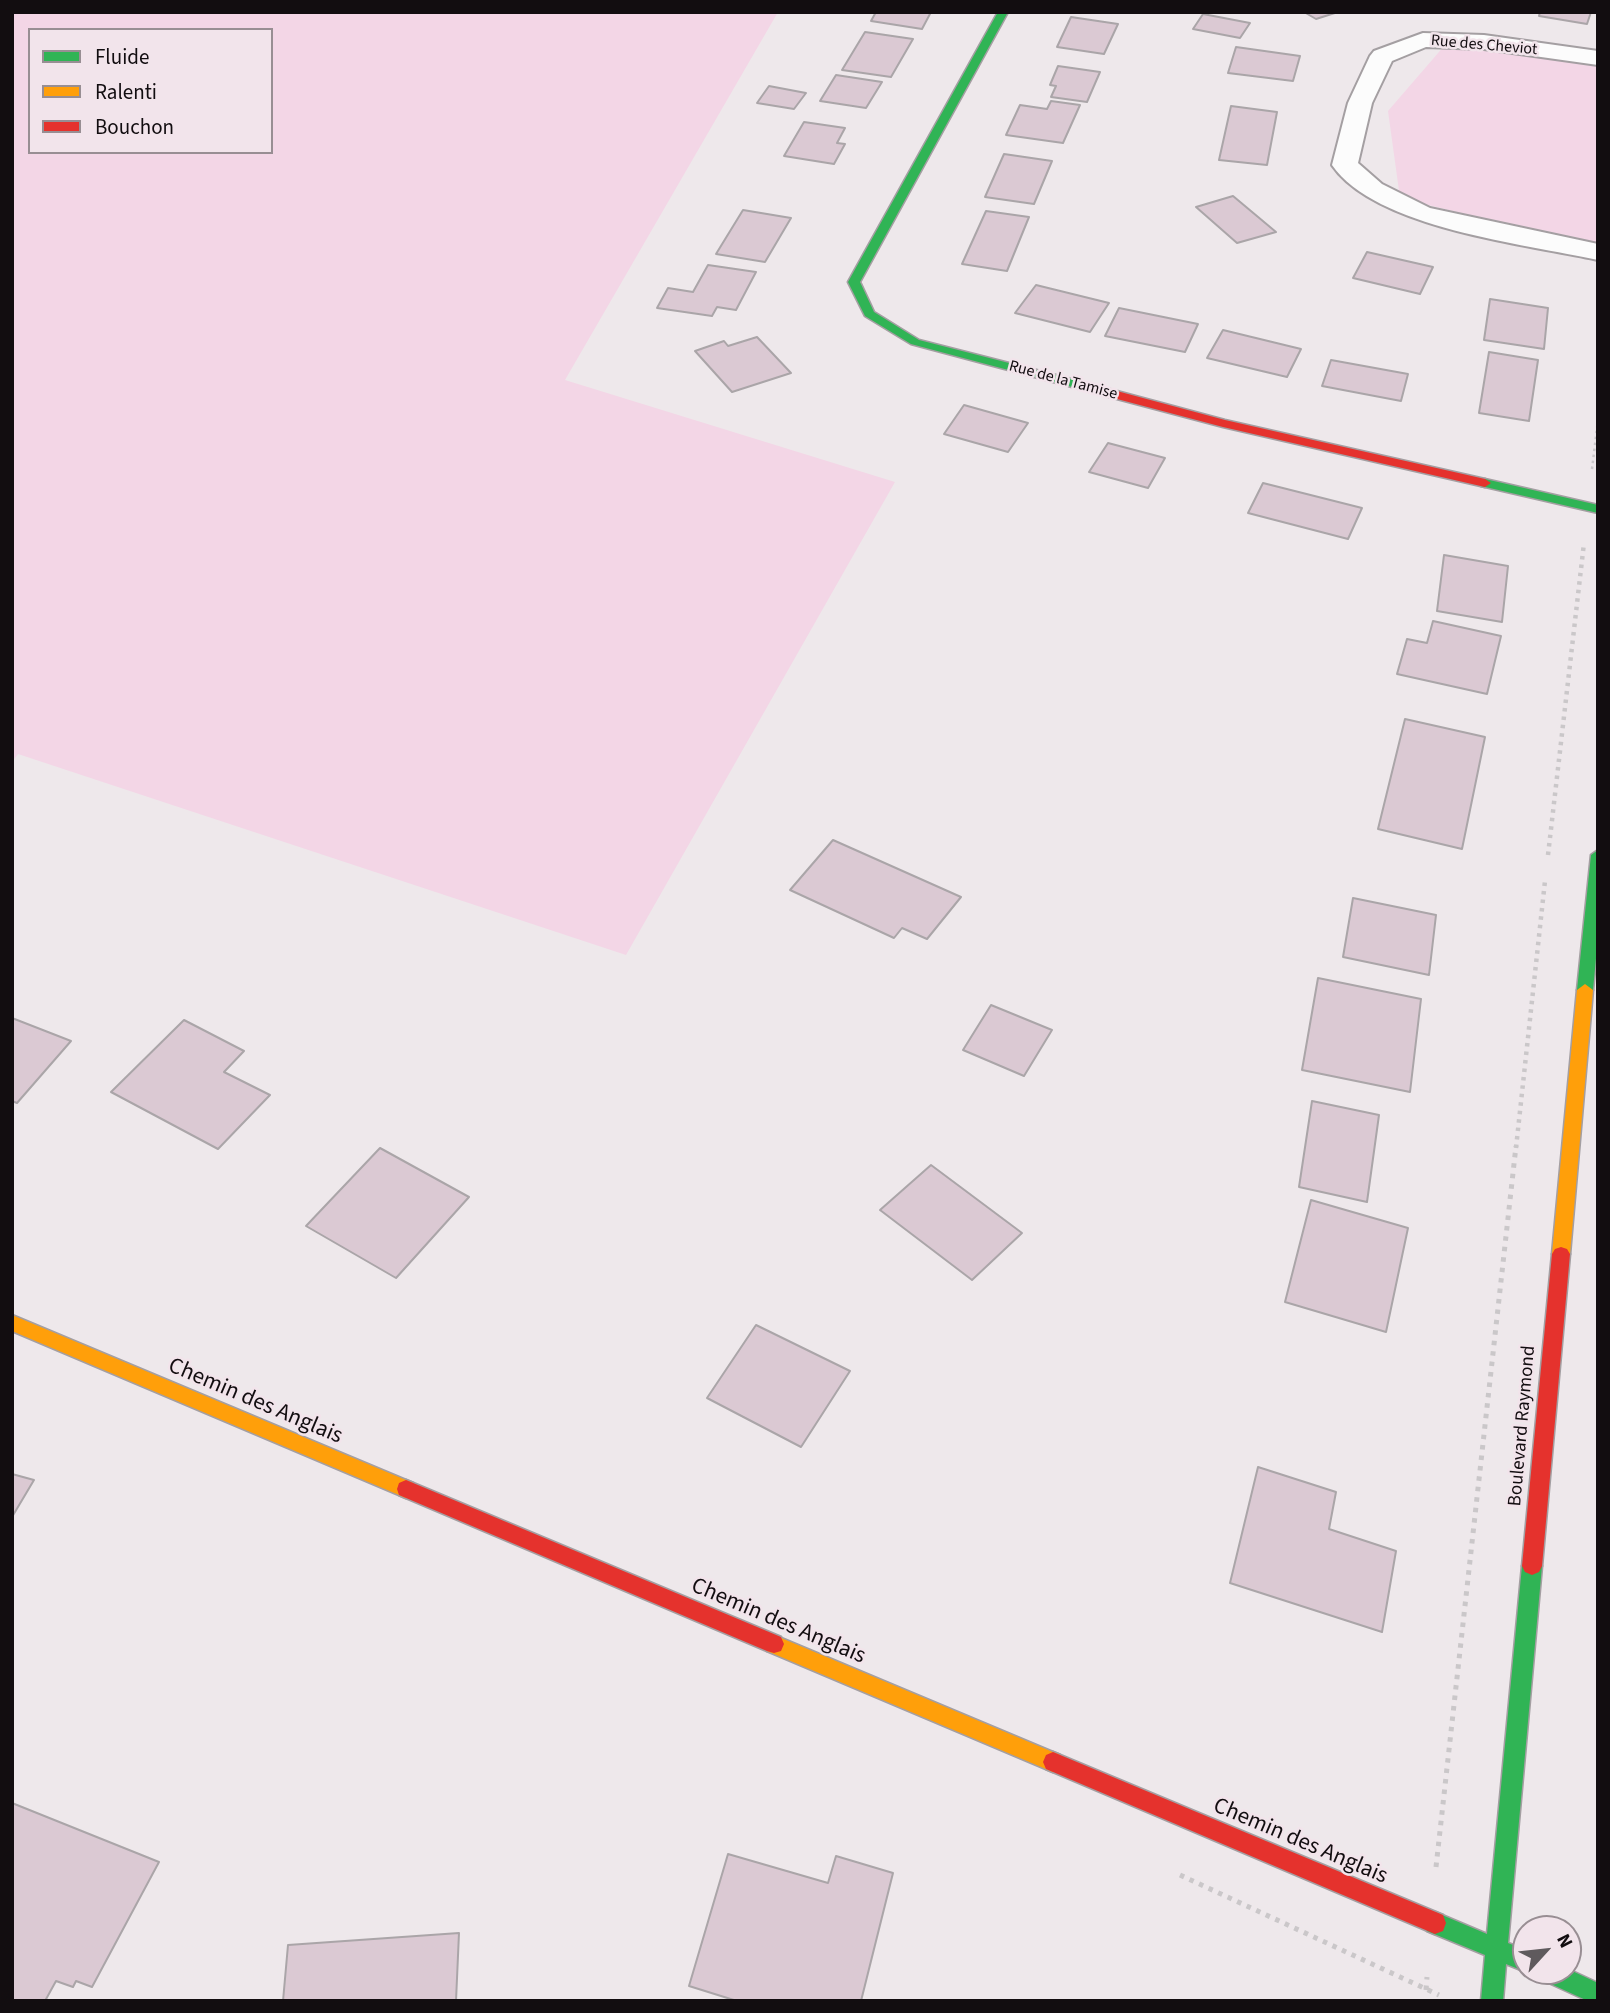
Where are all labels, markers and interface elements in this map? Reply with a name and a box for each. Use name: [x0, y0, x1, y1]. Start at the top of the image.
legend: [28, 28, 273, 154]
street label: Rue des Cheviot: [1430, 32, 1538, 60]
text: Fluide: [95, 42, 149, 72]
text: Ralenti: [95, 77, 157, 107]
text: Bouchon: [95, 112, 174, 142]
street label: Rue de la Tamise: [1007, 357, 1119, 405]
street label: Boulevard Raymond: [1505, 1345, 1541, 1507]
street label: Chemin des Anglais: [164, 1353, 346, 1451]
street label: Chemin des Anglais: [687, 1573, 869, 1671]
street label: Chemin des Anglais: [1209, 1793, 1391, 1891]
north arrow: [1512, 1915, 1582, 1985]
text: N: [1549, 1929, 1579, 1953]

